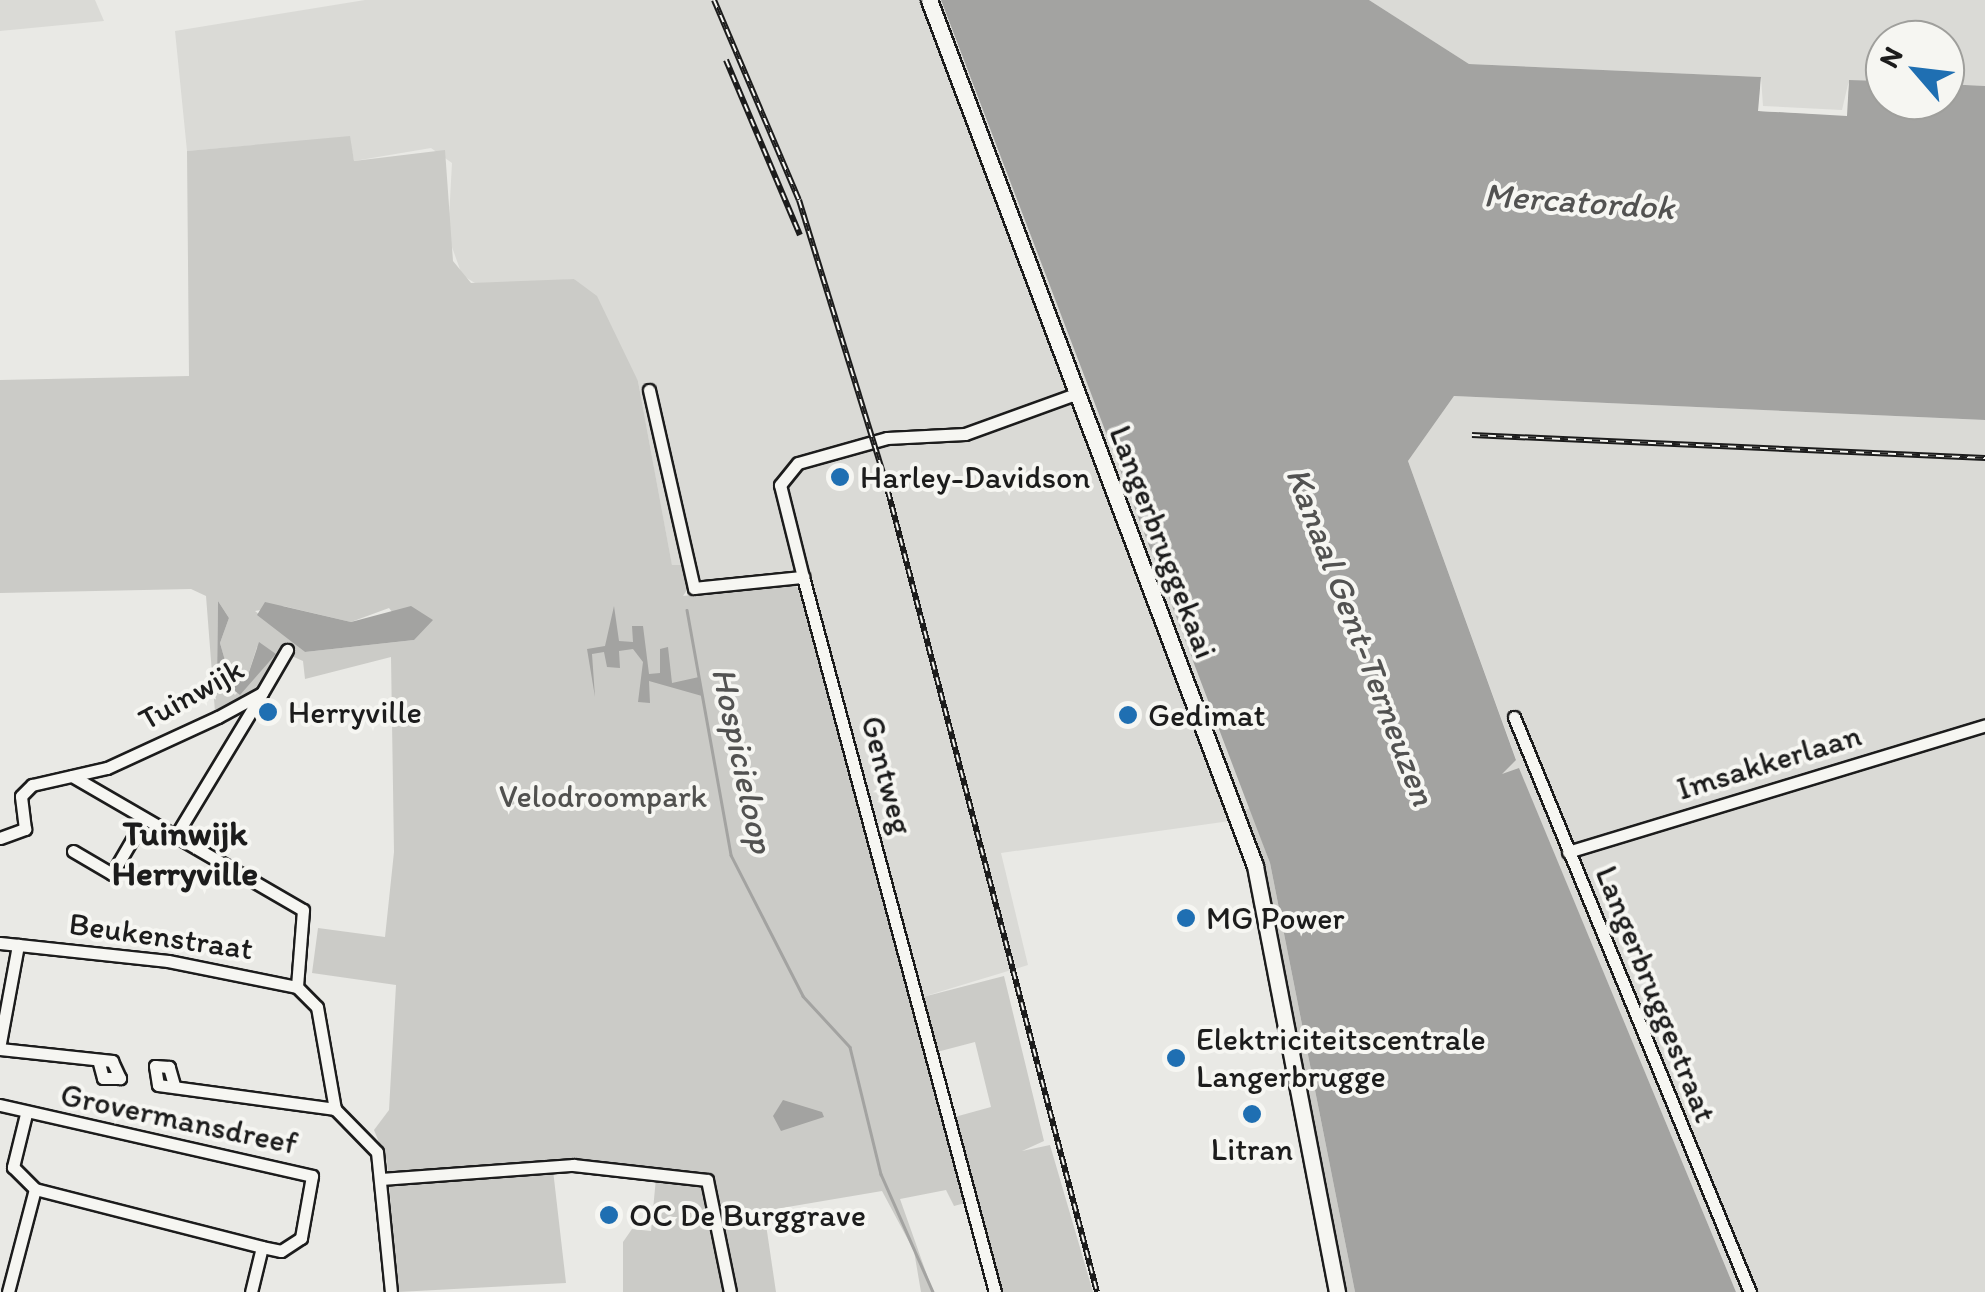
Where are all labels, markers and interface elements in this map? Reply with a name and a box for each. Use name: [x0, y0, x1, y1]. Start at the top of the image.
north arrow: [1865, 20, 1965, 120]
text: N: [1871, 41, 1910, 73]
water label: Mercatordok: [1482, 173, 1676, 229]
street label: Langerbruggekaai: [1101, 420, 1225, 664]
place label: Harley-Davidson: [860, 458, 1090, 496]
water label: Kanaal Gent-Terneuzen: [1277, 461, 1445, 811]
marker: Harley-Davidson: [829, 466, 851, 488]
street label: Tuinwijk: [132, 650, 250, 738]
water label: Hospicieloop: [703, 663, 783, 857]
place label: Herryville: [288, 693, 422, 731]
place label: Gedimat: [1148, 696, 1266, 734]
marker: Herryville: [257, 701, 279, 723]
marker: Gedimat: [1117, 704, 1139, 726]
street label: Gentweg: [853, 712, 921, 838]
street label: Imsakkerlaan: [1672, 716, 1866, 808]
park label: Velodroompark: [499, 777, 707, 815]
district label: Tuinwijk Herryville: [112, 812, 258, 894]
street label: Langerbruggestraat: [1587, 860, 1725, 1128]
place label: MG Power: [1206, 899, 1343, 937]
street label: Beukenstraat: [67, 904, 255, 968]
marker: MG Power: [1175, 907, 1197, 929]
place label: Elektriciteitscentrale Langerbrugge: [1196, 1021, 1486, 1096]
marker: Elektriciteitscentrale Langerbrugge: [1165, 1047, 1187, 1069]
street label: Grovermansdreef: [57, 1075, 301, 1163]
marker: Litran: [1241, 1103, 1263, 1125]
place label: Litran: [1211, 1130, 1293, 1168]
place label: OC De Burggrave: [629, 1196, 866, 1234]
marker: OC De Burggrave: [598, 1204, 620, 1226]

